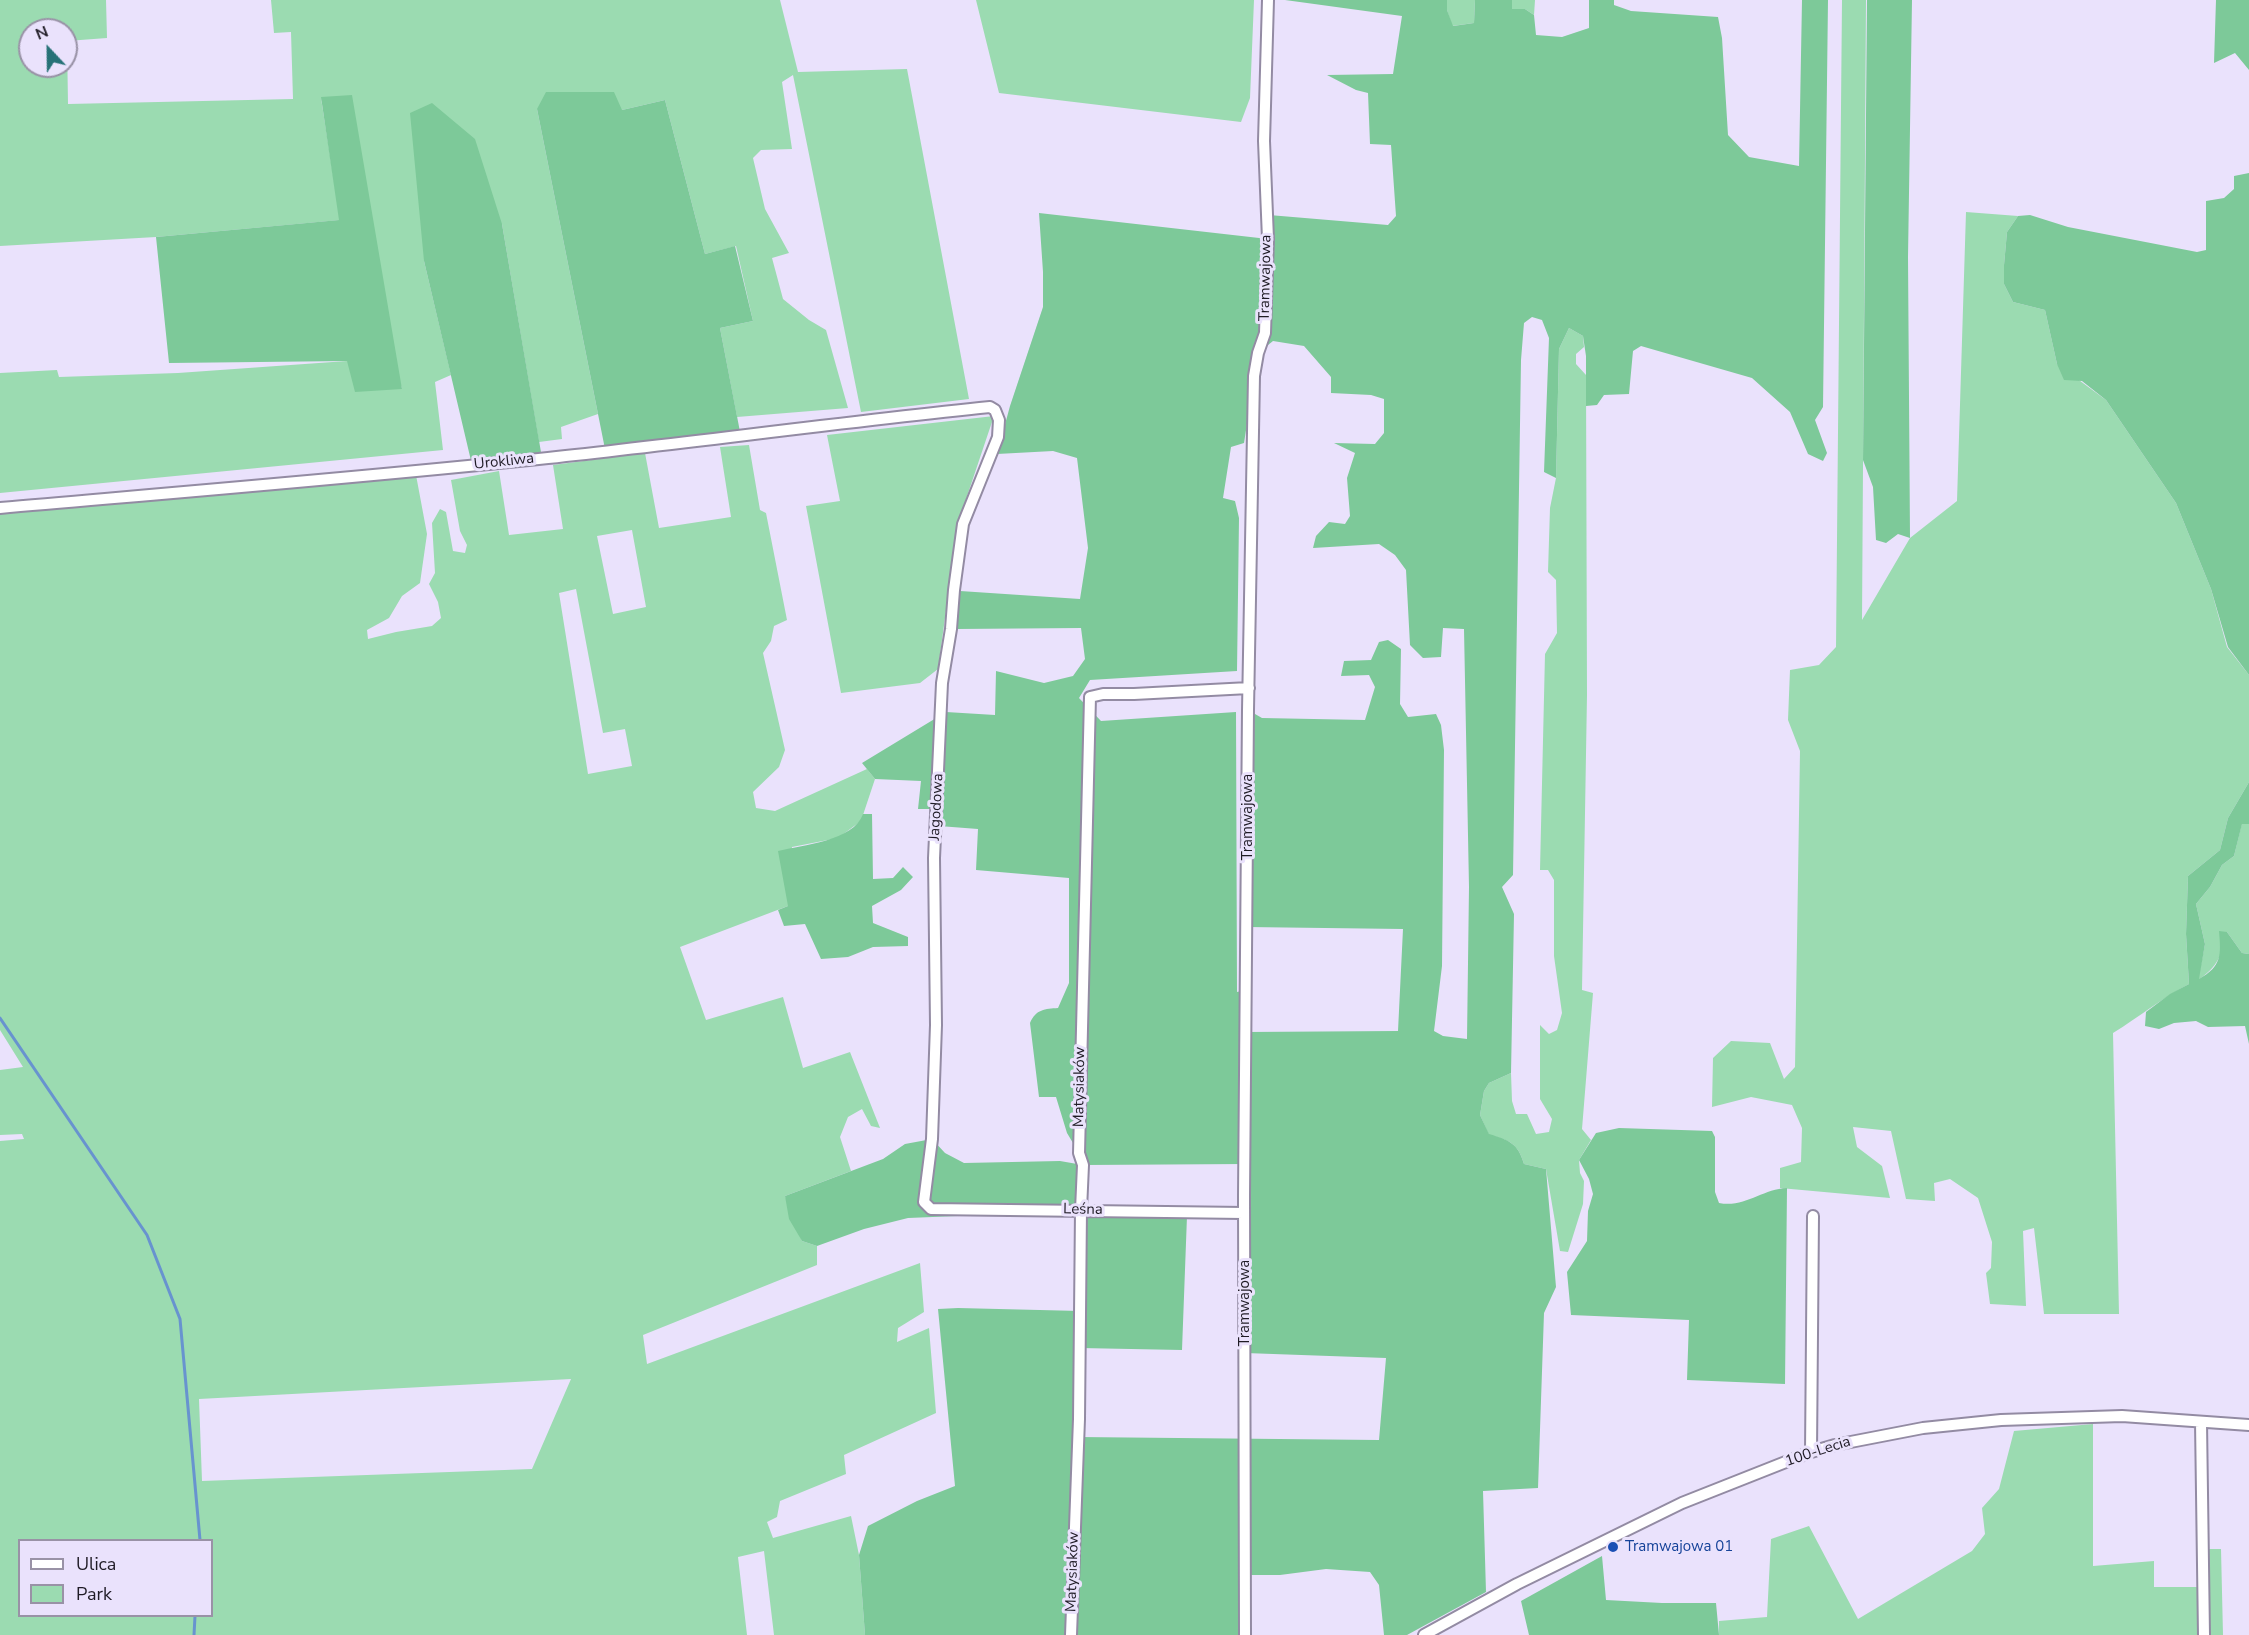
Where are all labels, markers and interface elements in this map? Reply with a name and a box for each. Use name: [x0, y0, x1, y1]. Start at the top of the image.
north arrow: [18, 18, 78, 78]
text: N: [32, 21, 52, 46]
street label: Tramwajowa: [1256, 235, 1276, 321]
street label: Urokliwa: [473, 450, 535, 474]
street label: Jagodowa: [926, 773, 948, 841]
street label: Tramwajowa: [1239, 774, 1257, 860]
street label: Matysiaków: [1070, 1047, 1090, 1127]
street label: Leśna: [1063, 1201, 1103, 1219]
street label: Tramwajowa: [1236, 1260, 1254, 1346]
street label: 100-Lecia: [1783, 1433, 1853, 1471]
street label: Matysiaków: [1063, 1531, 1083, 1613]
place label: Tramwajowa 01: [1625, 1538, 1733, 1556]
legend: [18, 1539, 213, 1617]
marker: Tramwajowa 01: [1606, 1540, 1620, 1554]
text: Ulica: [76, 1552, 116, 1576]
text: Park: [76, 1582, 112, 1606]

